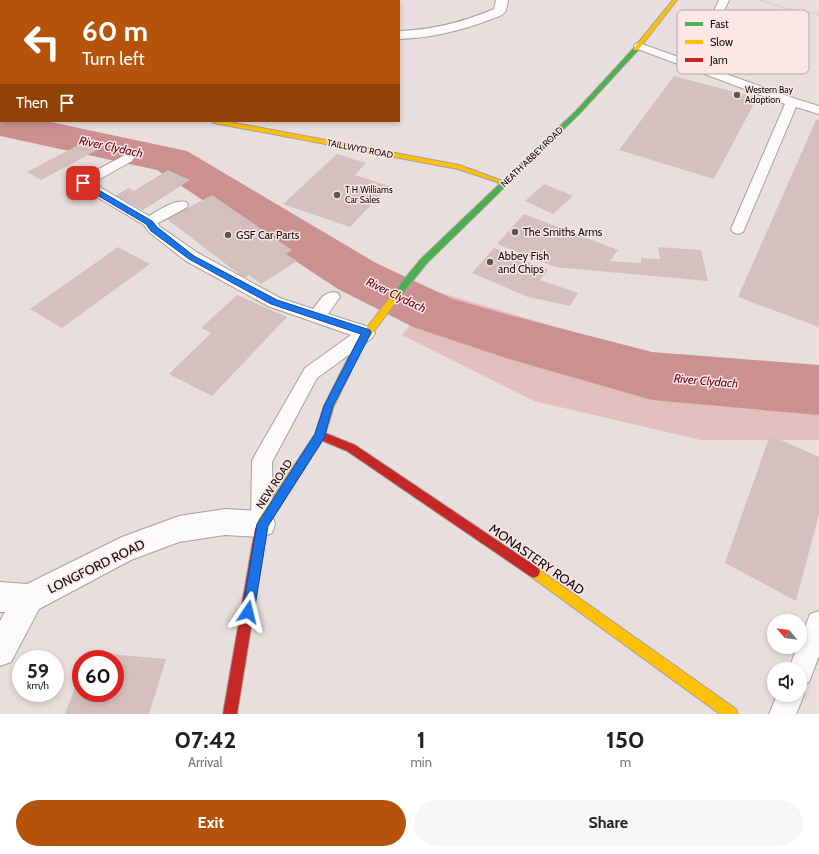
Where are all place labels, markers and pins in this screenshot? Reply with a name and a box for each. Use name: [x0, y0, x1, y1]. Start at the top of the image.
place label: Western Bay Adoption: [745, 84, 794, 105]
marker: Western Bay Adoption: [732, 90, 742, 100]
pin: [66, 166, 100, 200]
place label: T H Williams Car Sales: [345, 184, 393, 205]
marker: T H Williams Car Sales: [332, 190, 342, 200]
place label: The Smiths Arms: [523, 225, 603, 239]
marker: The Smiths Arms: [510, 227, 520, 237]
place label: GSF Car Parts: [236, 228, 300, 242]
marker: GSF Car Parts: [223, 230, 233, 240]
place label: Abbey Fish and Chips: [498, 249, 549, 276]
marker: Abbey Fish and Chips: [485, 257, 495, 267]

